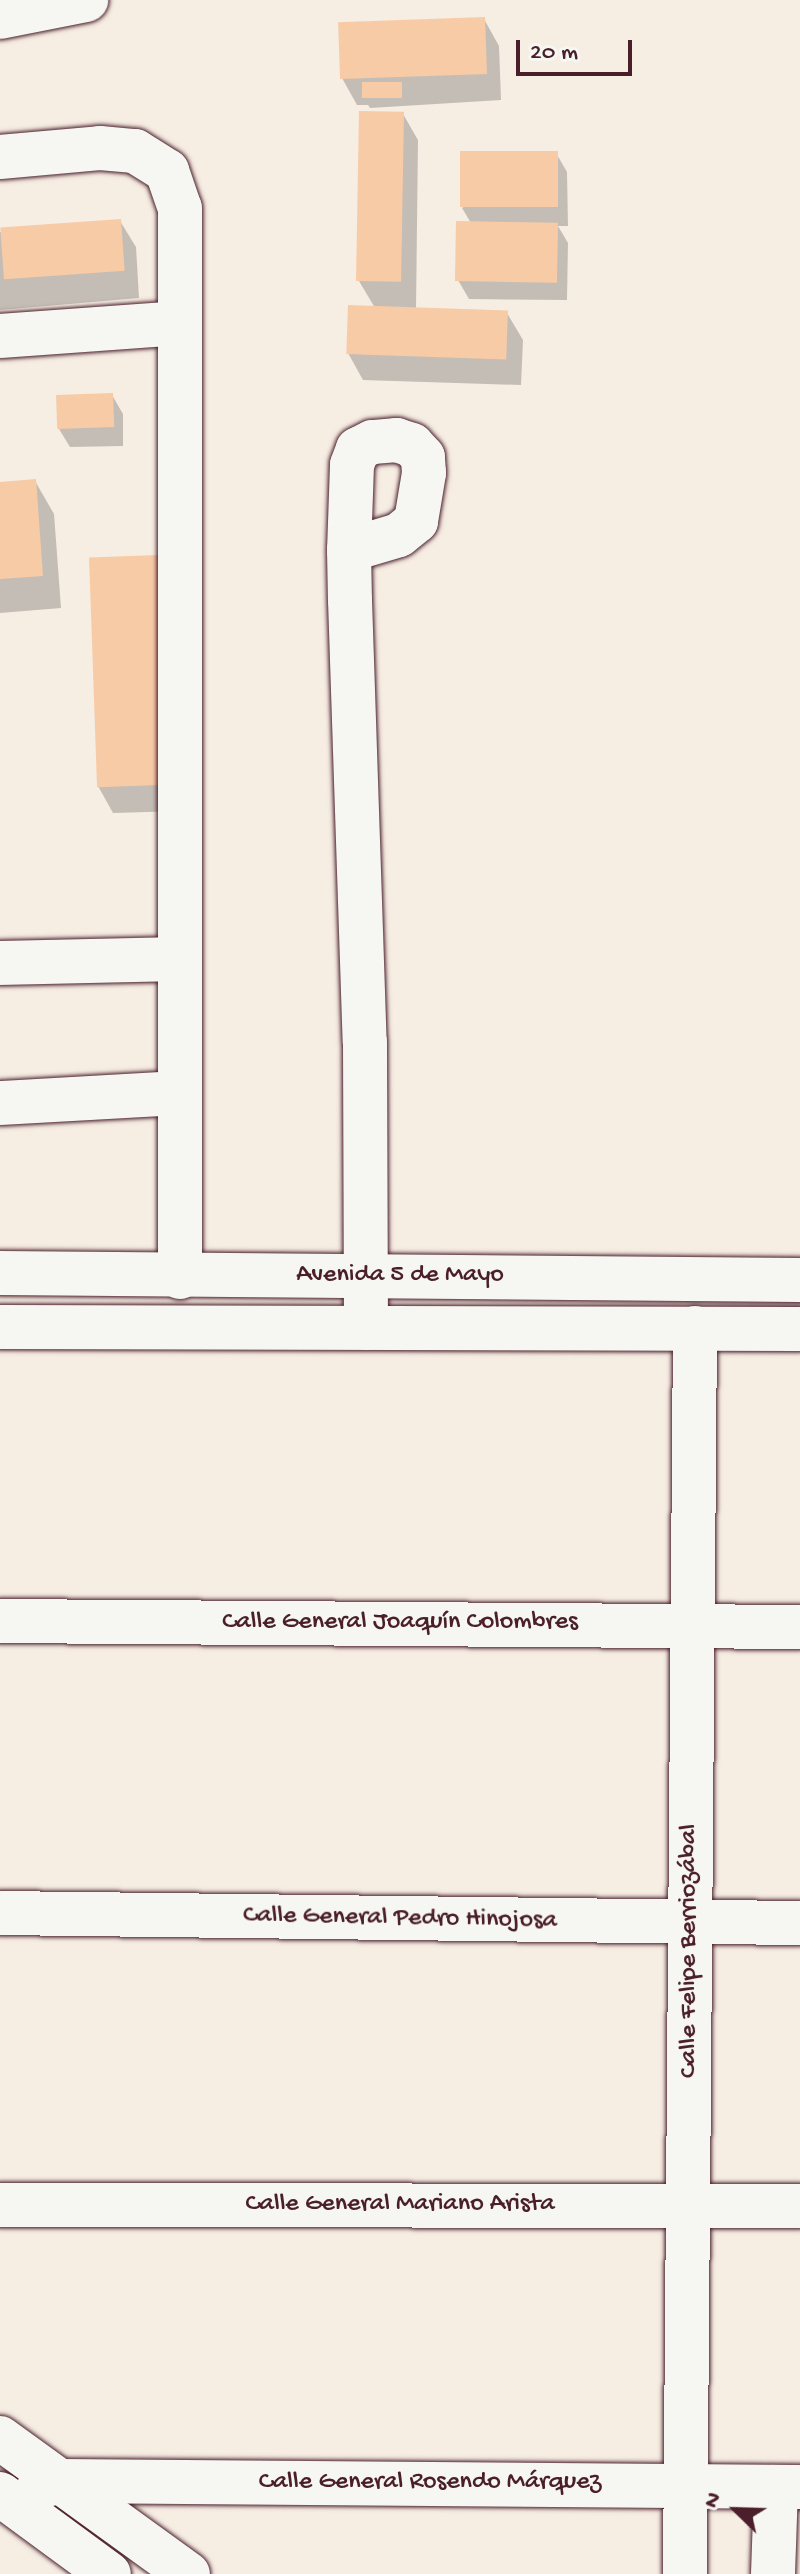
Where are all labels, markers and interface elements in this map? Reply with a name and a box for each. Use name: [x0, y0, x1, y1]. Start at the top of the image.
scale bar: [520, 24, 636, 74]
text: 20 m: [530, 39, 578, 68]
street label: Avenida 5 de Mayo: [296, 1260, 504, 1292]
street label: Calle General Joaquín Colombres: [222, 1607, 578, 1639]
street label: Calle Felipe Berriozábal: [674, 1824, 706, 2078]
street label: Calle General Pedro Hinojosa: [243, 1901, 557, 1937]
street label: Calle General Mariano Arista: [245, 2189, 555, 2221]
street label: Calle General Rosendo Márquez: [259, 2467, 601, 2499]
north arrow: [696, 2470, 776, 2550]
text: N: [699, 2489, 729, 2512]

